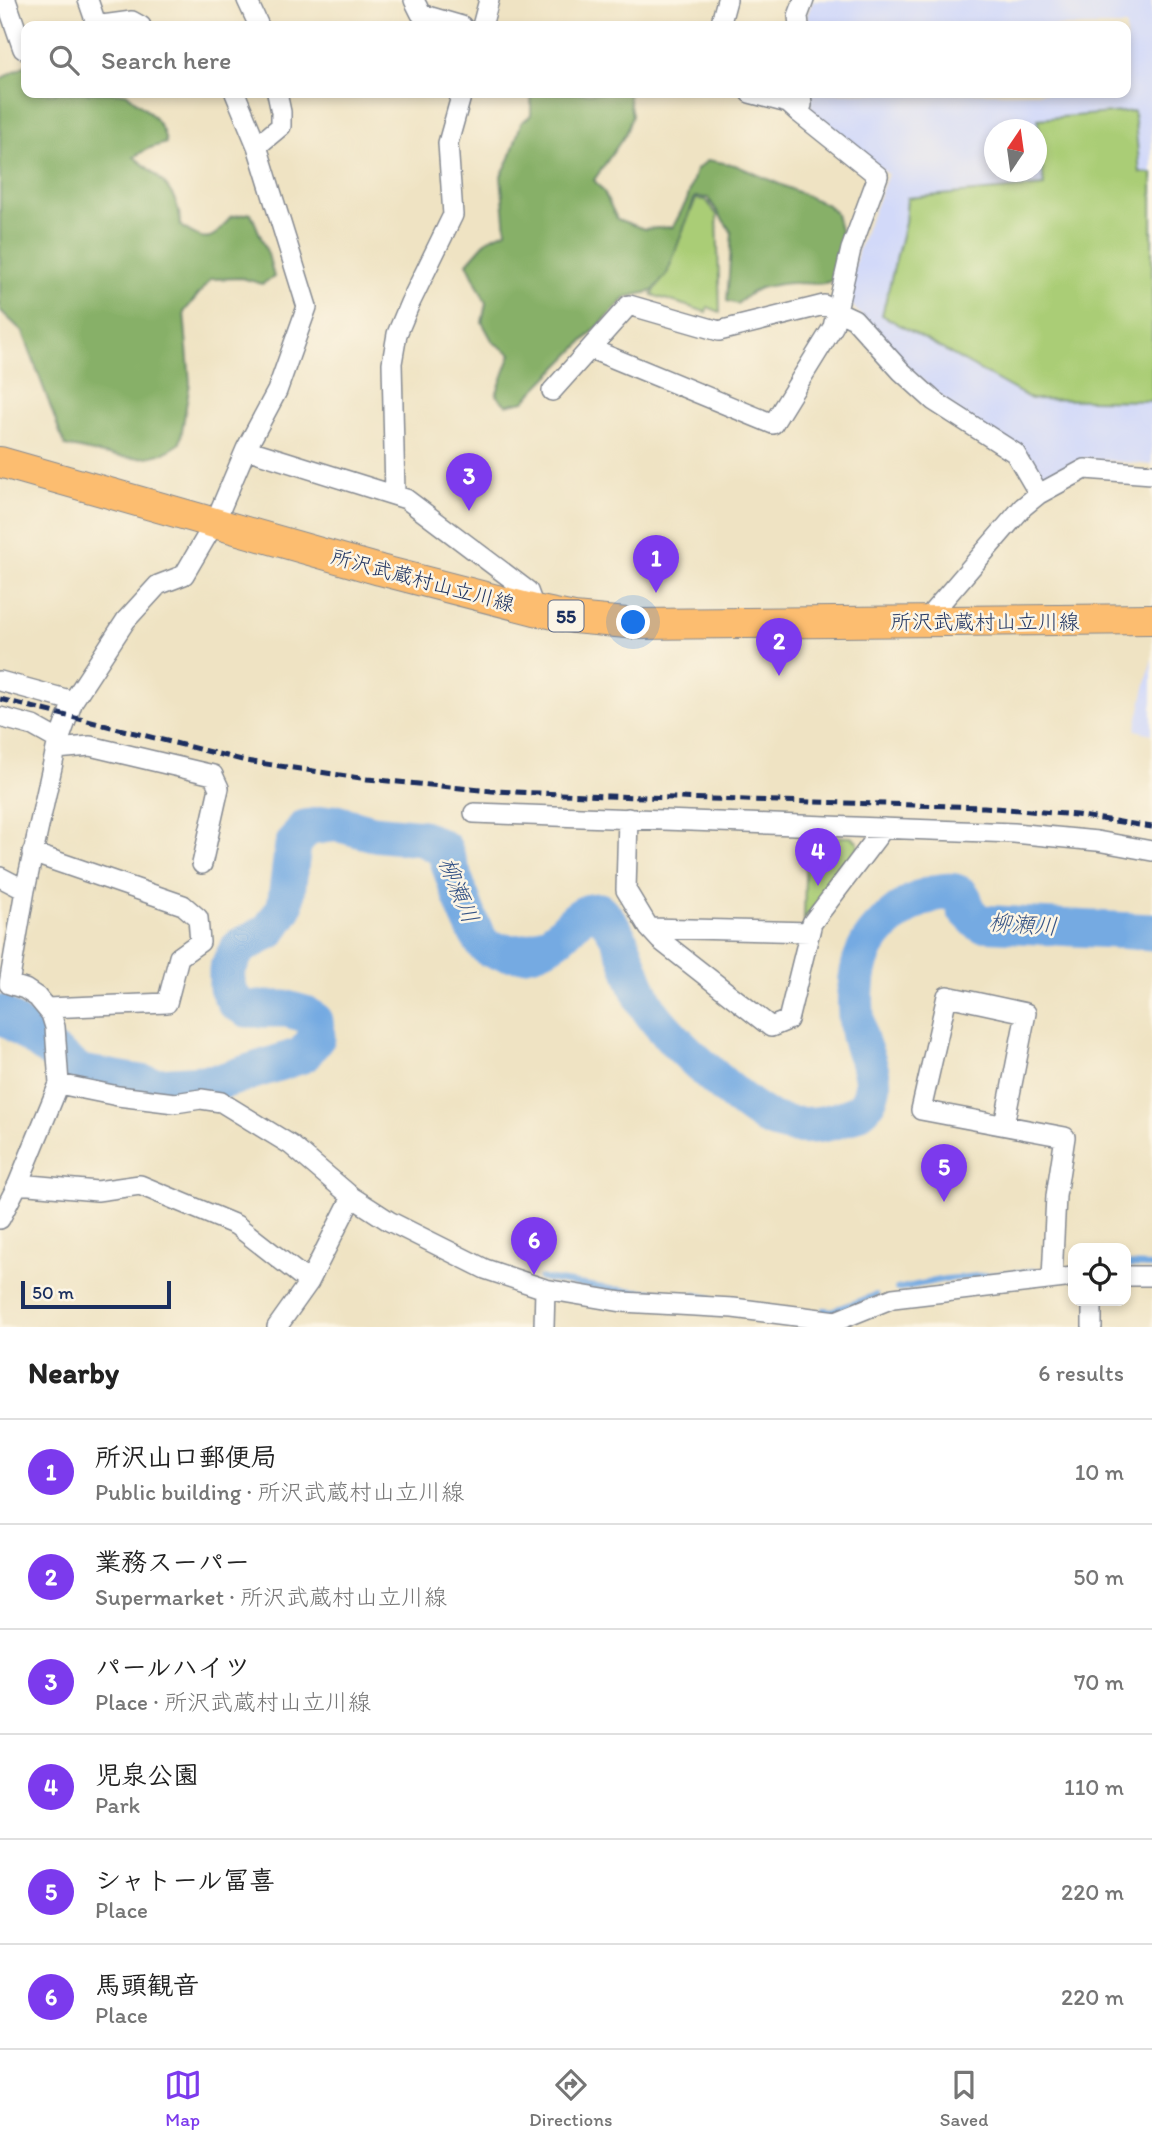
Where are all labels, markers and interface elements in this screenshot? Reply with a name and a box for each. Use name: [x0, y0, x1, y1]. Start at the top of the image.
search box: [21, 21, 1131, 98]
icon: search: [45, 41, 83, 79]
text: Search here: [101, 44, 231, 76]
north arrow: [984, 119, 1047, 182]
pin: 3: [446, 453, 492, 511]
pin: 1: [633, 535, 679, 593]
street label: 所沢武蔵村山立川線: [328, 543, 518, 617]
road number: 55: [548, 600, 584, 632]
your location: [616, 605, 650, 639]
street label: 所沢武蔵村山立川線: [891, 609, 1080, 634]
pin: 2: [756, 618, 802, 676]
pin: 4: [795, 828, 841, 886]
water label: 柳瀬川: [433, 853, 485, 927]
water label: 柳瀬川: [988, 908, 1058, 940]
pin: 5: [921, 1144, 967, 1202]
pin: 6: [511, 1217, 557, 1275]
map controls: [1068, 1243, 1131, 1306]
button: locate: [1068, 1243, 1131, 1306]
scale bar: [21, 1278, 172, 1310]
text: 50 m: [32, 1281, 74, 1304]
text: Nearby: [28, 1354, 119, 1391]
text: 6 results: [1038, 1359, 1124, 1387]
text: 所沢山口郵便局: [95, 1441, 277, 1473]
text: 1: [46, 1458, 56, 1486]
text: 10 m: [1075, 1458, 1124, 1486]
text: Public building · 所沢武蔵村山立川線: [95, 1478, 464, 1506]
text: 業務スーパー: [95, 1546, 250, 1578]
text: 2: [45, 1563, 57, 1591]
text: 50 m: [1073, 1563, 1124, 1591]
text: Supermarket · 所沢武蔵村山立川線: [95, 1583, 447, 1611]
text: パールハイツ: [95, 1651, 250, 1683]
text: 3: [45, 1668, 57, 1696]
text: 70 m: [1074, 1668, 1124, 1696]
text: Place · 所沢武蔵村山立川線: [95, 1688, 371, 1716]
text: 児泉公園: [95, 1759, 199, 1791]
text: 4: [44, 1773, 58, 1801]
text: 110 m: [1064, 1773, 1124, 1801]
text: Park: [95, 1791, 140, 1819]
text: シャトール冨喜: [95, 1864, 275, 1896]
text: 5: [45, 1878, 57, 1906]
text: 220 m: [1061, 1878, 1124, 1906]
text: Place: [95, 1896, 148, 1924]
text: 馬頭観音: [95, 1969, 199, 2001]
text: 6: [45, 1983, 57, 2011]
text: 220 m: [1061, 1983, 1124, 2011]
text: Place: [95, 2001, 148, 2029]
tab: Map: [164, 2066, 202, 2131]
tab: Directions: [529, 2066, 613, 2131]
tab: Saved: [940, 2066, 988, 2131]

